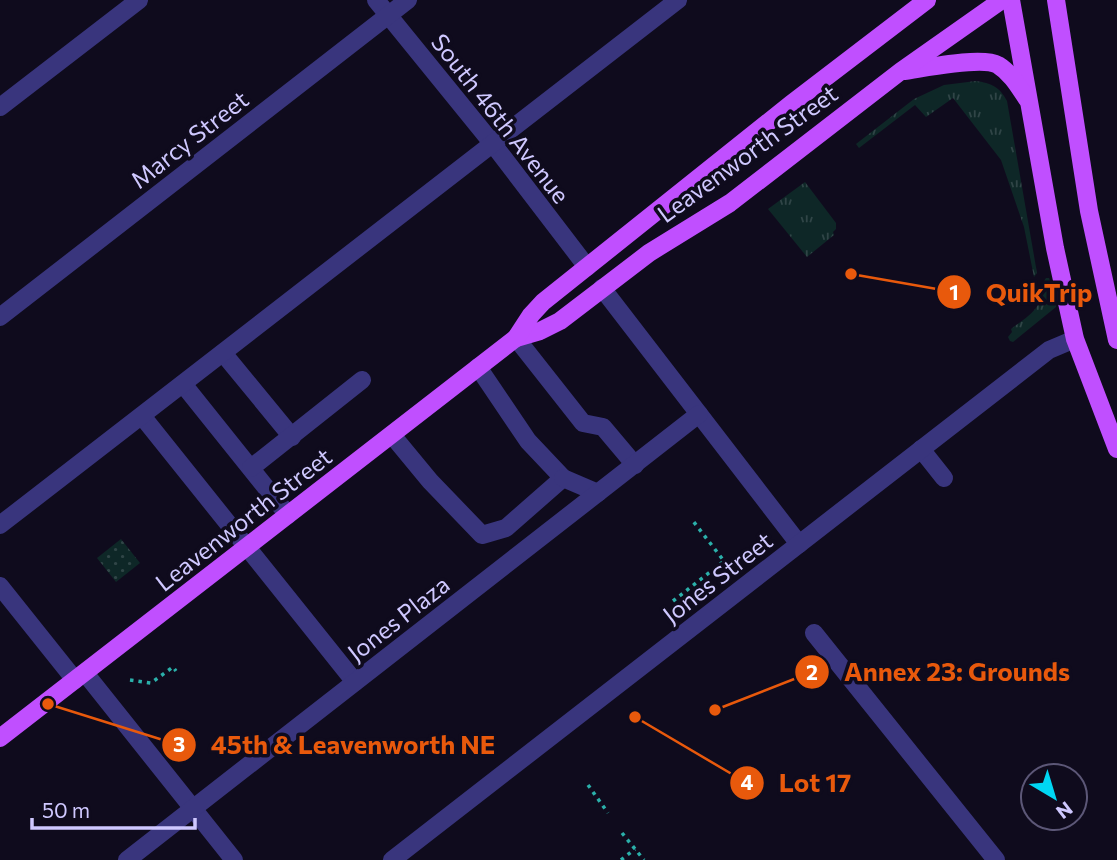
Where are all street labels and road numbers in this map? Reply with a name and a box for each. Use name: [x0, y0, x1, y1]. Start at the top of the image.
street label: South 46th Avenue: [426, 27, 576, 209]
street label: Leavenworth Street: [651, 78, 843, 228]
street label: Marcy Street: [124, 84, 254, 194]
street label: Leavenworth Street: [149, 441, 337, 597]
street label: Jones Street: [656, 525, 778, 629]
street label: Jones Plaza: [341, 569, 455, 667]

